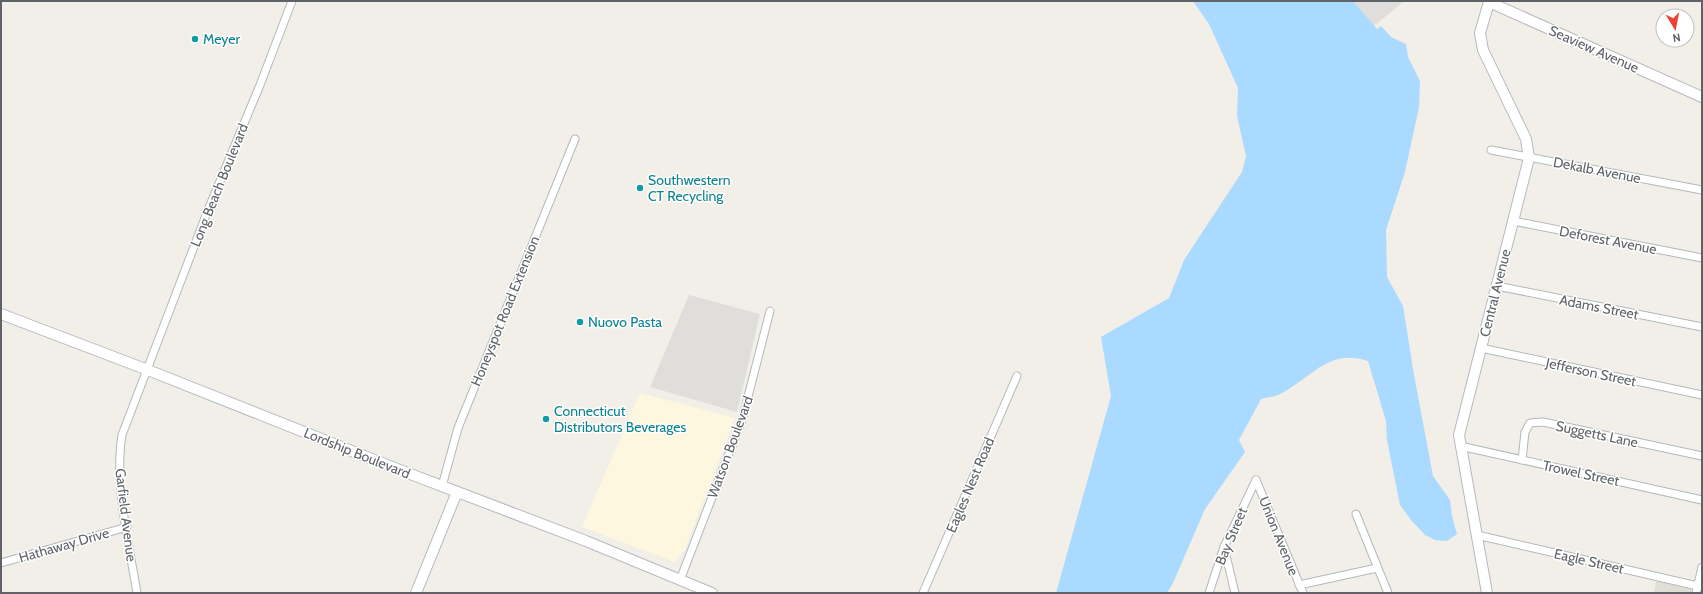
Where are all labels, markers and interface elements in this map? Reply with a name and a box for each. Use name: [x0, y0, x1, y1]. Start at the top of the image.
north arrow: [1655, 8, 1695, 48]
street label: Seaview Avenue: [1546, 21, 1642, 77]
place label: Meyer: [203, 30, 240, 48]
text: N: [1672, 30, 1682, 45]
marker: Meyer: [190, 34, 200, 44]
street label: Long Beach Boulevard: [186, 121, 252, 249]
street label: Dekalb Avenue: [1552, 153, 1642, 187]
place label: Southwestern CT Recycling: [648, 171, 731, 205]
marker: Southwestern CT Recycling: [635, 183, 645, 193]
street label: Deforest Avenue: [1558, 222, 1658, 258]
street label: Honeyspot Road Extension: [467, 233, 543, 389]
street label: Central Avenue: [1475, 247, 1515, 339]
street label: Adams Street: [1558, 291, 1640, 324]
place label: Nuovo Pasta: [588, 313, 662, 331]
marker: Nuovo Pasta: [575, 317, 585, 327]
street label: Jefferson Street: [1543, 353, 1638, 390]
street label: Watson Boulevard: [703, 393, 757, 501]
place label: Connecticut Distributors Beverages: [554, 402, 686, 436]
marker: Connecticut Distributors Beverages: [541, 414, 551, 424]
street label: Suggetts Lane: [1554, 417, 1640, 451]
street label: Lordship Boulevard: [301, 423, 413, 483]
street label: Eagles Nest Road: [942, 435, 998, 535]
street label: Trowel Street: [1541, 456, 1621, 490]
street label: Garfield Avenue: [111, 467, 141, 563]
street label: Union Avenue: [1255, 494, 1303, 578]
street label: Bay Street: [1211, 504, 1251, 568]
street label: Hathaway Drive: [17, 523, 111, 567]
street label: Eagle Street: [1552, 544, 1626, 578]

